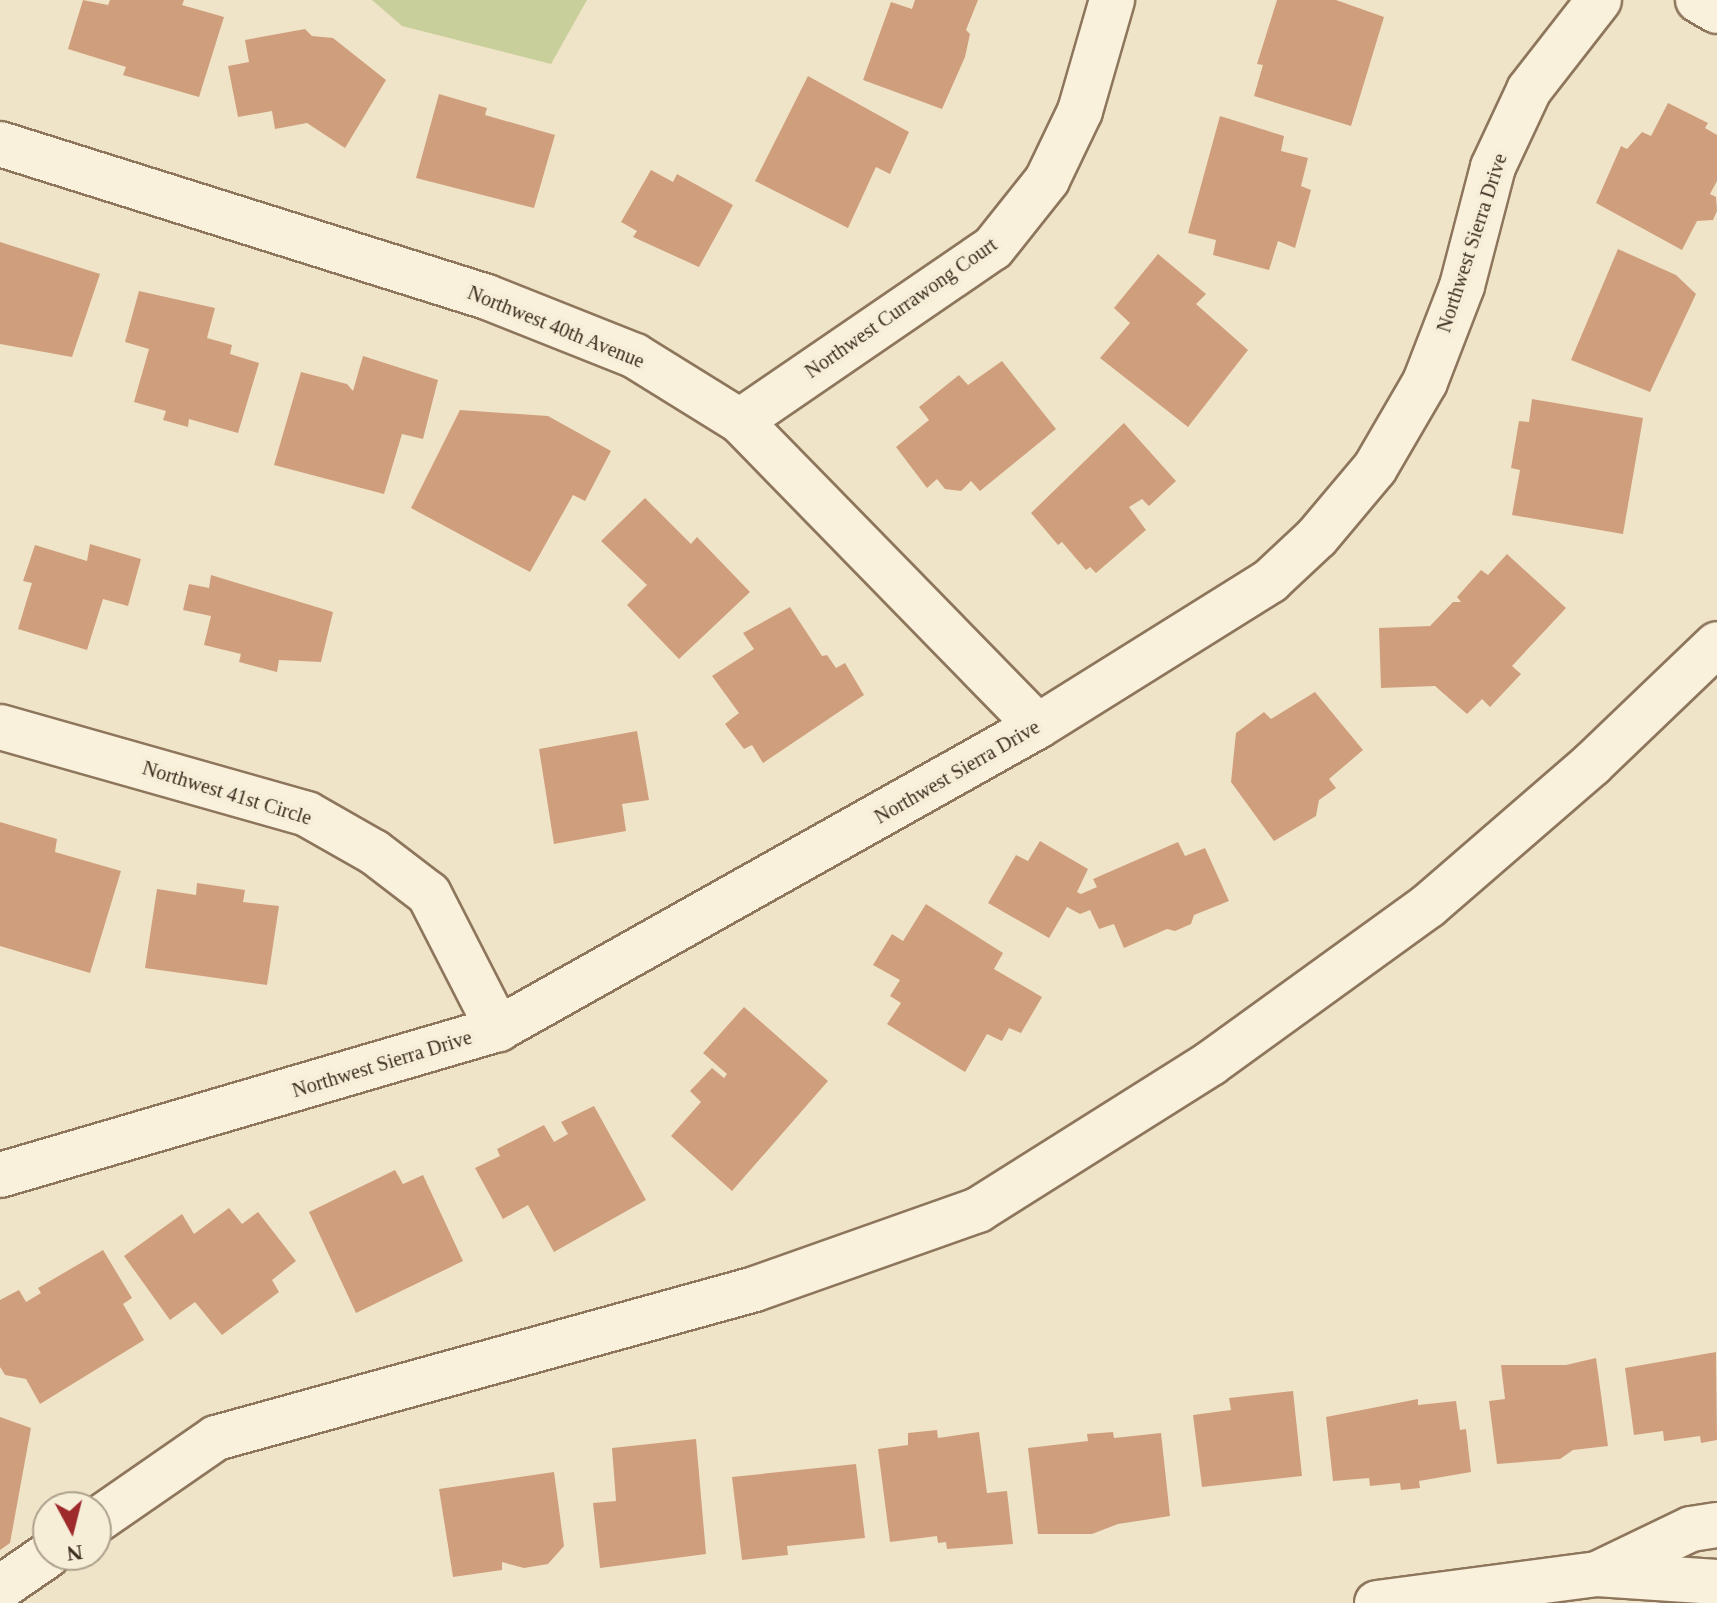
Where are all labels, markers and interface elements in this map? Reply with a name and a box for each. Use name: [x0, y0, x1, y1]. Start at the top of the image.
street label: Northwest Sierra Drive: [1432, 151, 1512, 335]
street label: Northwest Currawong Court: [800, 233, 1002, 383]
street label: Northwest 40th Avenue: [464, 280, 648, 374]
street label: Northwest Sierra Drive: [870, 715, 1044, 829]
street label: Northwest 41st Circle: [140, 756, 314, 830]
street label: Northwest Sierra Drive: [289, 1025, 475, 1103]
north arrow: [32, 1491, 112, 1571]
text: N: [65, 1540, 84, 1567]

